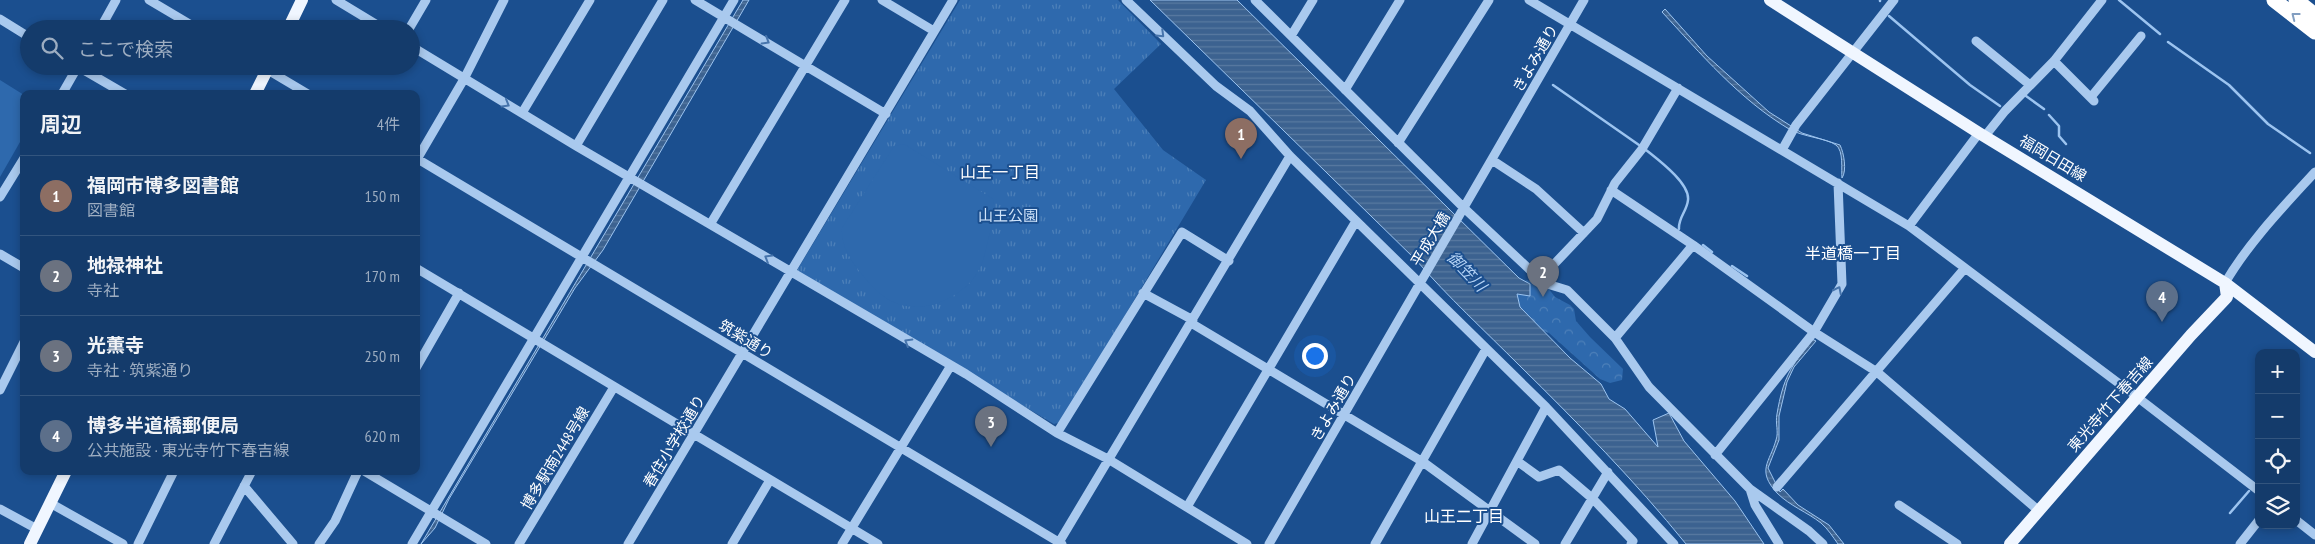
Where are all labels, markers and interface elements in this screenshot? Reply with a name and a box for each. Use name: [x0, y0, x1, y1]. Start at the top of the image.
one-way arrow: [2292, 13, 2301, 21]
search box: [20, 20, 420, 75]
street label: きよみ通り: [1508, 21, 1562, 95]
one-way arrow: [1156, 28, 1165, 37]
icon: search: [38, 34, 66, 62]
one-way arrow: [761, 35, 770, 45]
text: ここで検索: [78, 37, 173, 61]
one-way arrow: [500, 97, 509, 107]
text: 周辺: [40, 111, 82, 138]
text: 4件: [377, 114, 400, 134]
pin: 1: [1225, 118, 1257, 159]
street label: 福岡日田線: [2016, 131, 2090, 185]
district label: 山王一丁目: [960, 162, 1040, 182]
text: 福岡市博多図書館: [87, 173, 239, 197]
text: 1: [52, 186, 60, 206]
text: 150 m: [365, 186, 400, 206]
text: 図書館: [87, 200, 135, 220]
park label: 山王公園: [978, 206, 1038, 225]
street label: 平成大橋: [1406, 208, 1454, 270]
district label: 半道橋一丁目: [1805, 243, 1901, 263]
water label: 御笠川: [1443, 247, 1492, 297]
text: 地禄神社: [87, 253, 163, 277]
one-way arrow: [765, 255, 774, 265]
pin: 2: [1527, 256, 1559, 297]
text: 2: [52, 266, 60, 286]
text: 170 m: [365, 266, 400, 286]
text: 寺社: [87, 280, 119, 300]
pin: 4: [2146, 281, 2178, 322]
one-way arrow: [1831, 286, 1842, 295]
street label: 筑紫通り: [715, 315, 777, 363]
text: 光薫寺: [87, 333, 144, 357]
one-way arrow: [904, 338, 913, 348]
your location: [1302, 343, 1328, 369]
text: 3: [52, 346, 60, 366]
text: 250 m: [365, 346, 400, 366]
map controls: [2255, 349, 2300, 529]
button: +: [2255, 349, 2300, 394]
street label: 東光寺竹下春吉線: [2063, 352, 2157, 456]
text: 寺社 · 筑紫通り: [87, 360, 193, 380]
street label: きよみ通り: [1306, 370, 1360, 444]
street label: 春住小学校通り: [639, 391, 709, 491]
button: −: [2255, 394, 2300, 439]
street label: 博多駅南2448号線: [517, 403, 593, 513]
pin: 3: [975, 406, 1007, 447]
text: 博多半道橋郵便局: [87, 413, 239, 437]
text: 4: [52, 426, 60, 446]
text: 620 m: [365, 426, 400, 446]
button: locate: [2255, 439, 2300, 484]
text: 公共施設 · 東光寺竹下春吉線: [87, 440, 289, 460]
button: layers: [2255, 484, 2300, 529]
district label: 山王二丁目: [1424, 506, 1504, 526]

